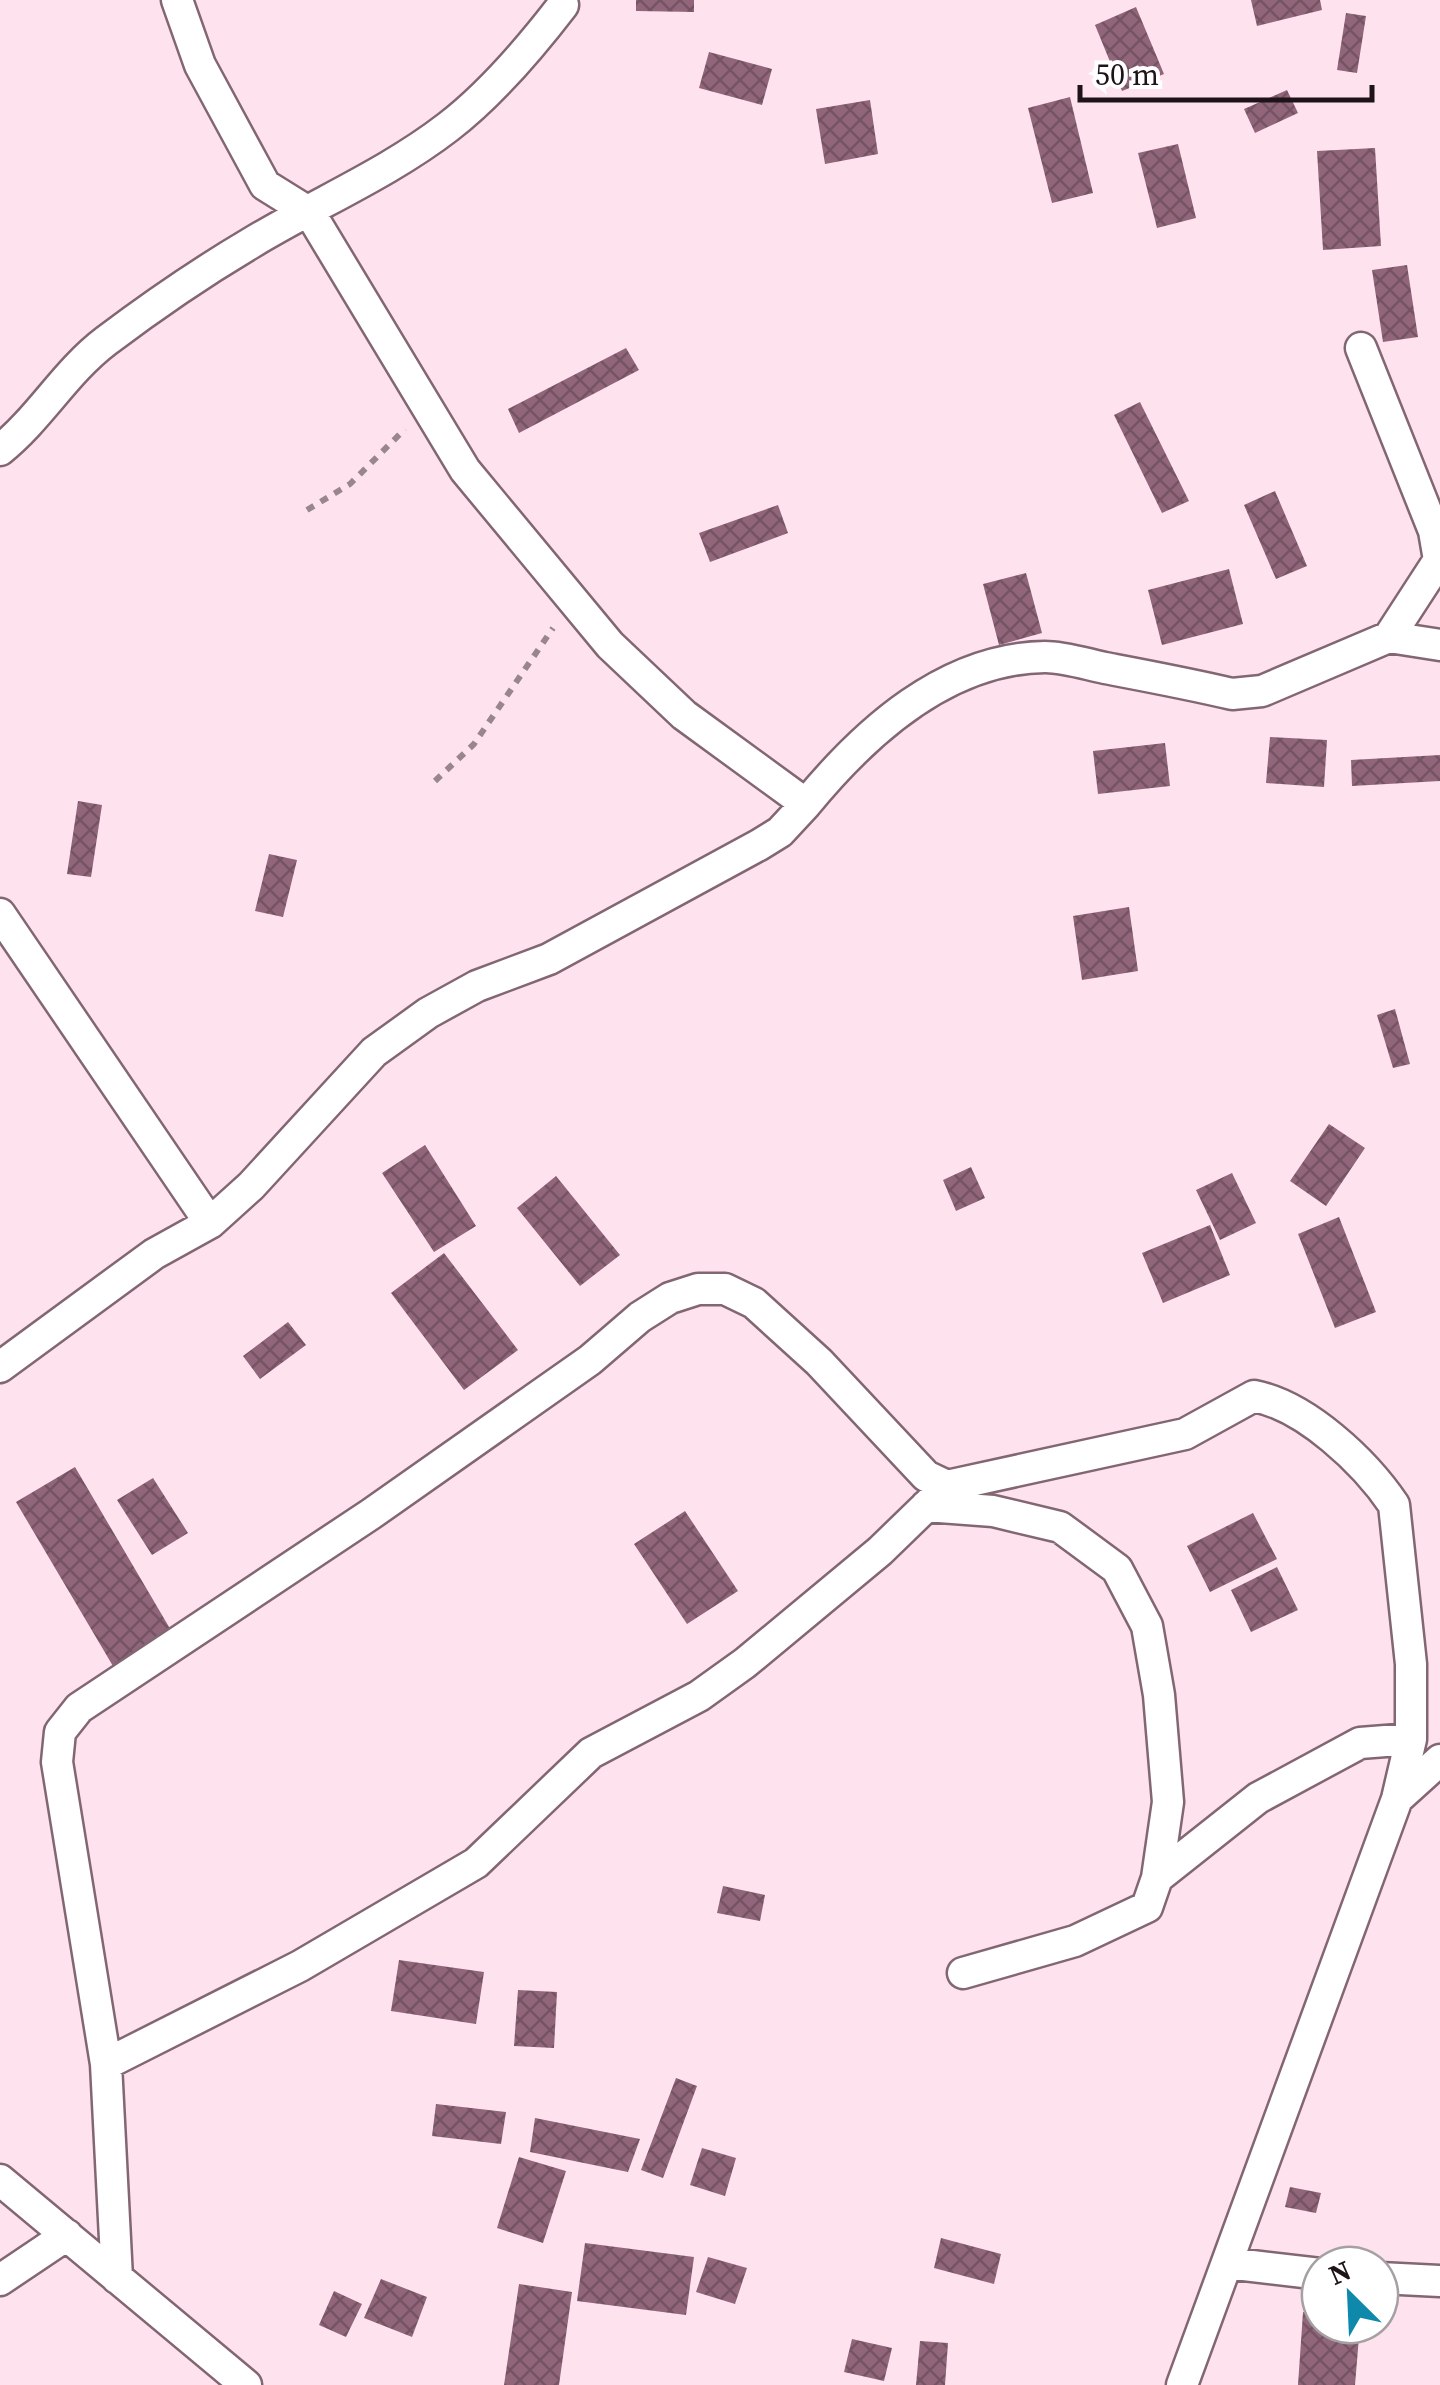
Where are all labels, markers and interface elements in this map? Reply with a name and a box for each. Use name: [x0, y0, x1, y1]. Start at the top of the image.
scale bar: [1080, 40, 1372, 102]
text: 50 m: [1095, 54, 1159, 95]
north arrow: [1300, 2245, 1400, 2345]
text: N: [1323, 2251, 1357, 2294]

